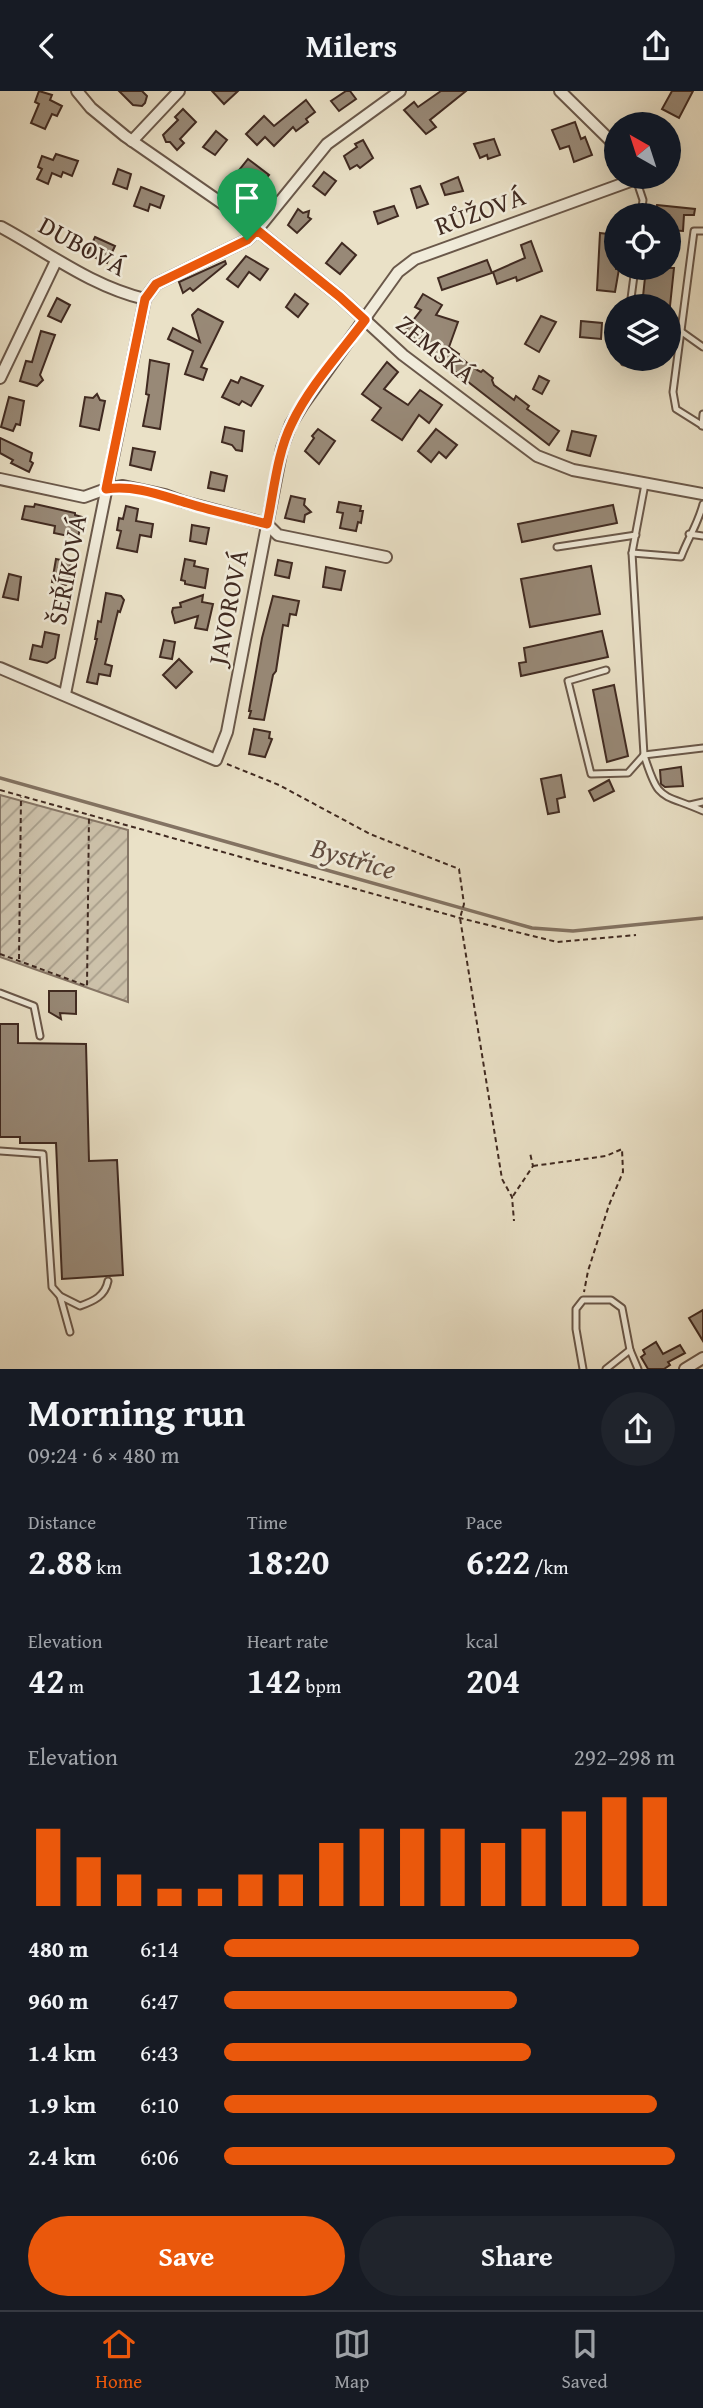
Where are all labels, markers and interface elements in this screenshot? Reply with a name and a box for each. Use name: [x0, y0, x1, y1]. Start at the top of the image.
text: Milers: [306, 22, 397, 69]
icon: back: [28, 27, 66, 65]
icon: share: [637, 27, 675, 65]
north arrow: [604, 112, 681, 189]
map controls: [604, 112, 681, 371]
pin: [217, 168, 277, 240]
street label: RŮŽOVÁ: [429, 176, 531, 245]
icon: arrive: [228, 179, 266, 217]
button: locate: [604, 203, 681, 280]
street label: DUBOVÁ: [32, 205, 135, 286]
button: layers: [604, 294, 681, 371]
street label: ZEMSKÁ: [388, 304, 485, 393]
street label: ŠEŘÍKOVÁ: [37, 511, 96, 628]
street label: JAVOROVÁ: [197, 546, 258, 671]
water label: Bystřice: [306, 826, 401, 889]
text: Morning run: [28, 1384, 245, 1440]
button: share: [601, 1392, 675, 1466]
text: 09:24 · 6 × 480 m: [28, 1438, 180, 1471]
text: Distance: [28, 1508, 96, 1536]
text: Time: [247, 1508, 287, 1536]
text: Pace: [466, 1508, 503, 1536]
text: 2.88: [28, 1536, 92, 1587]
text: 18:20: [247, 1536, 329, 1587]
text: 6:22: [466, 1536, 530, 1587]
text: km: [92, 1553, 122, 1581]
text: /km: [530, 1553, 569, 1581]
text: Elevation: [28, 1627, 102, 1655]
text: Heart rate: [247, 1627, 328, 1655]
text: kcal: [466, 1627, 498, 1655]
text: 42: [28, 1655, 64, 1706]
text: 142: [247, 1655, 301, 1706]
text: 204: [466, 1655, 520, 1706]
text: m: [64, 1672, 84, 1700]
text: bpm: [301, 1672, 341, 1700]
text: Elevation: [28, 1740, 118, 1773]
text: 292–298 m: [574, 1740, 675, 1773]
text: 480 m: [28, 1932, 89, 1965]
text: 6:14: [140, 1932, 179, 1965]
text: 960 m: [28, 1984, 89, 2017]
text: 6:47: [140, 1984, 179, 2017]
text: 1.4 km: [28, 2036, 96, 2069]
text: 6:43: [140, 2036, 179, 2069]
text: 1.9 km: [28, 2088, 96, 2121]
text: 6:10: [140, 2088, 179, 2121]
text: 2.4 km: [28, 2140, 96, 2173]
text: 6:06: [140, 2140, 179, 2173]
button: Save: [28, 2216, 345, 2296]
button: Share: [359, 2216, 675, 2296]
tab: Home: [95, 2325, 142, 2395]
tab: Map: [333, 2325, 371, 2395]
tab: Saved: [562, 2325, 608, 2395]

